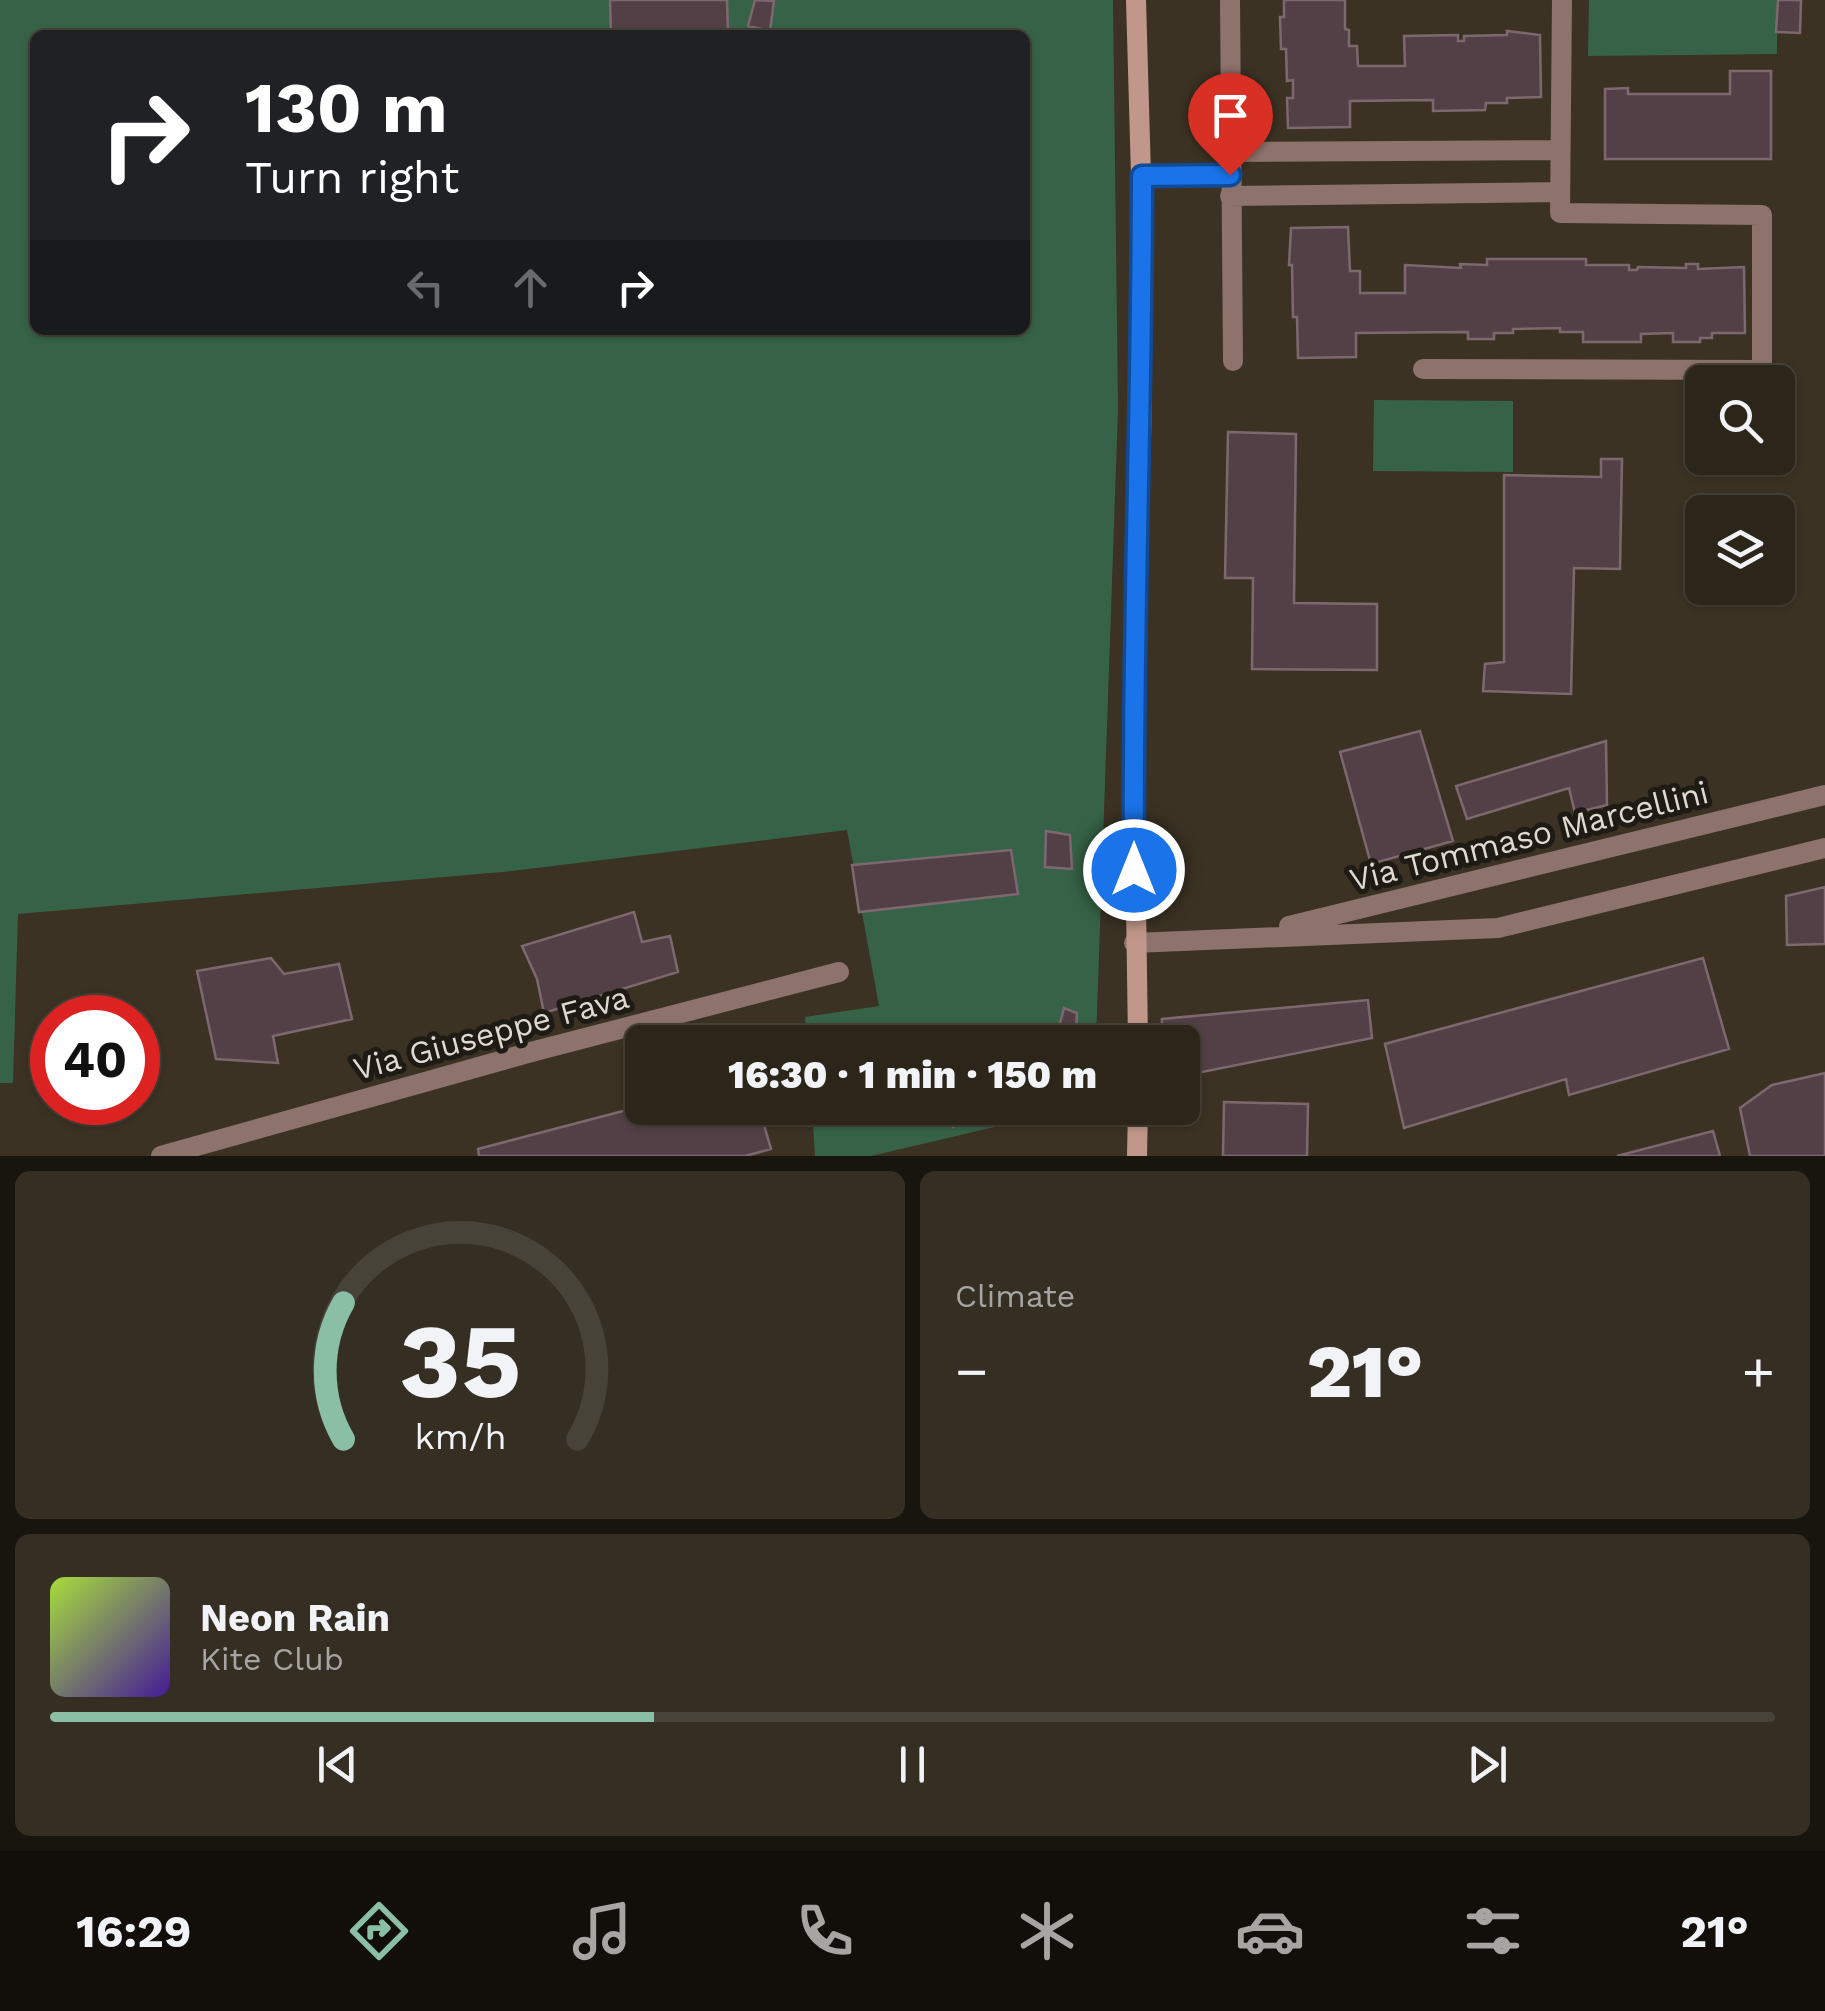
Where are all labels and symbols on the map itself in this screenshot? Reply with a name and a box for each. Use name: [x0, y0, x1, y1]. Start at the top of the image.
pin: [1188, 73, 1273, 176]
street label: Via Tommaso Marcellini: [1346, 773, 1712, 899]
position arrow: [1082, 818, 1186, 922]
street label: Via Giuseppe Fava: [349, 978, 633, 1088]
speed limit sign: 40: [30, 995, 160, 1125]

